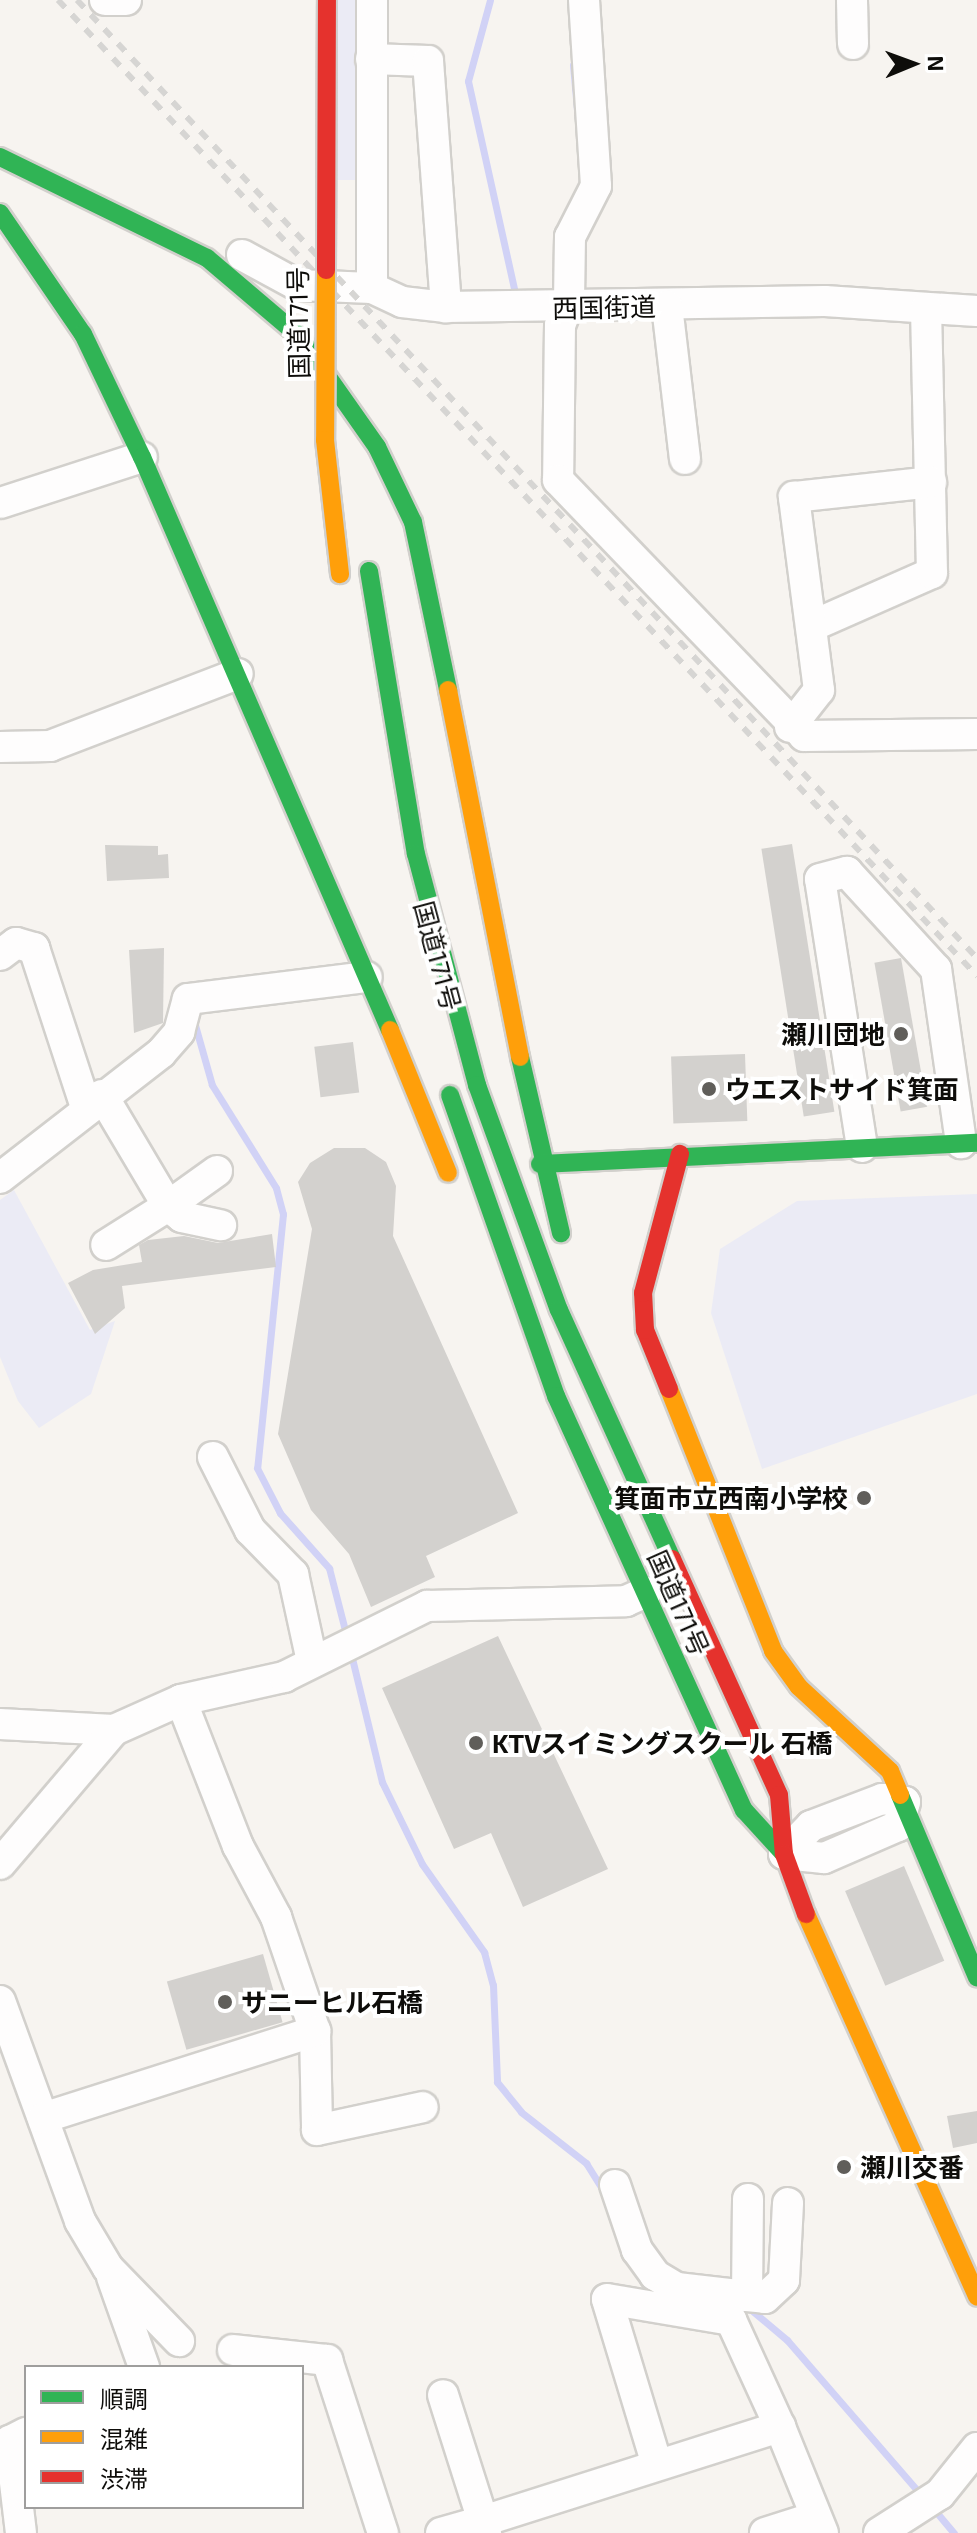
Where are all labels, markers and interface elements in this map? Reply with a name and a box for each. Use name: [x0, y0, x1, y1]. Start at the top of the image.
north arrow: [873, 24, 953, 104]
text: N: [924, 55, 950, 72]
street label: 国道171号: [281, 267, 315, 379]
street label: 西国街道: [552, 290, 656, 324]
street label: 国道171号: [408, 898, 468, 1014]
place label: 瀬川団地: [781, 1018, 885, 1050]
marker: 瀬川団地: [892, 1025, 910, 1043]
place label: ウエストサイド箕面: [725, 1073, 959, 1105]
marker: ウエストサイド箕面: [700, 1080, 718, 1098]
place label: 箕面市立西南小学校: [614, 1482, 848, 1514]
marker: 箕面市立西南小学校: [855, 1489, 873, 1507]
street label: 国道171号: [642, 1545, 716, 1661]
place label: KTVスイミングスクール 石橋: [492, 1727, 832, 1759]
marker: KTVスイミングスクール 石橋: [467, 1734, 485, 1752]
place label: サニーヒル石橋: [241, 1986, 423, 2018]
marker: サニーヒル石橋: [216, 1993, 234, 2011]
place label: 瀬川交番: [860, 2151, 964, 2183]
marker: 瀬川交番: [835, 2158, 853, 2176]
legend: [24, 2365, 304, 2509]
text: 順調: [100, 2384, 148, 2413]
text: 混雑: [100, 2424, 148, 2453]
text: 渋滞: [100, 2464, 148, 2493]

